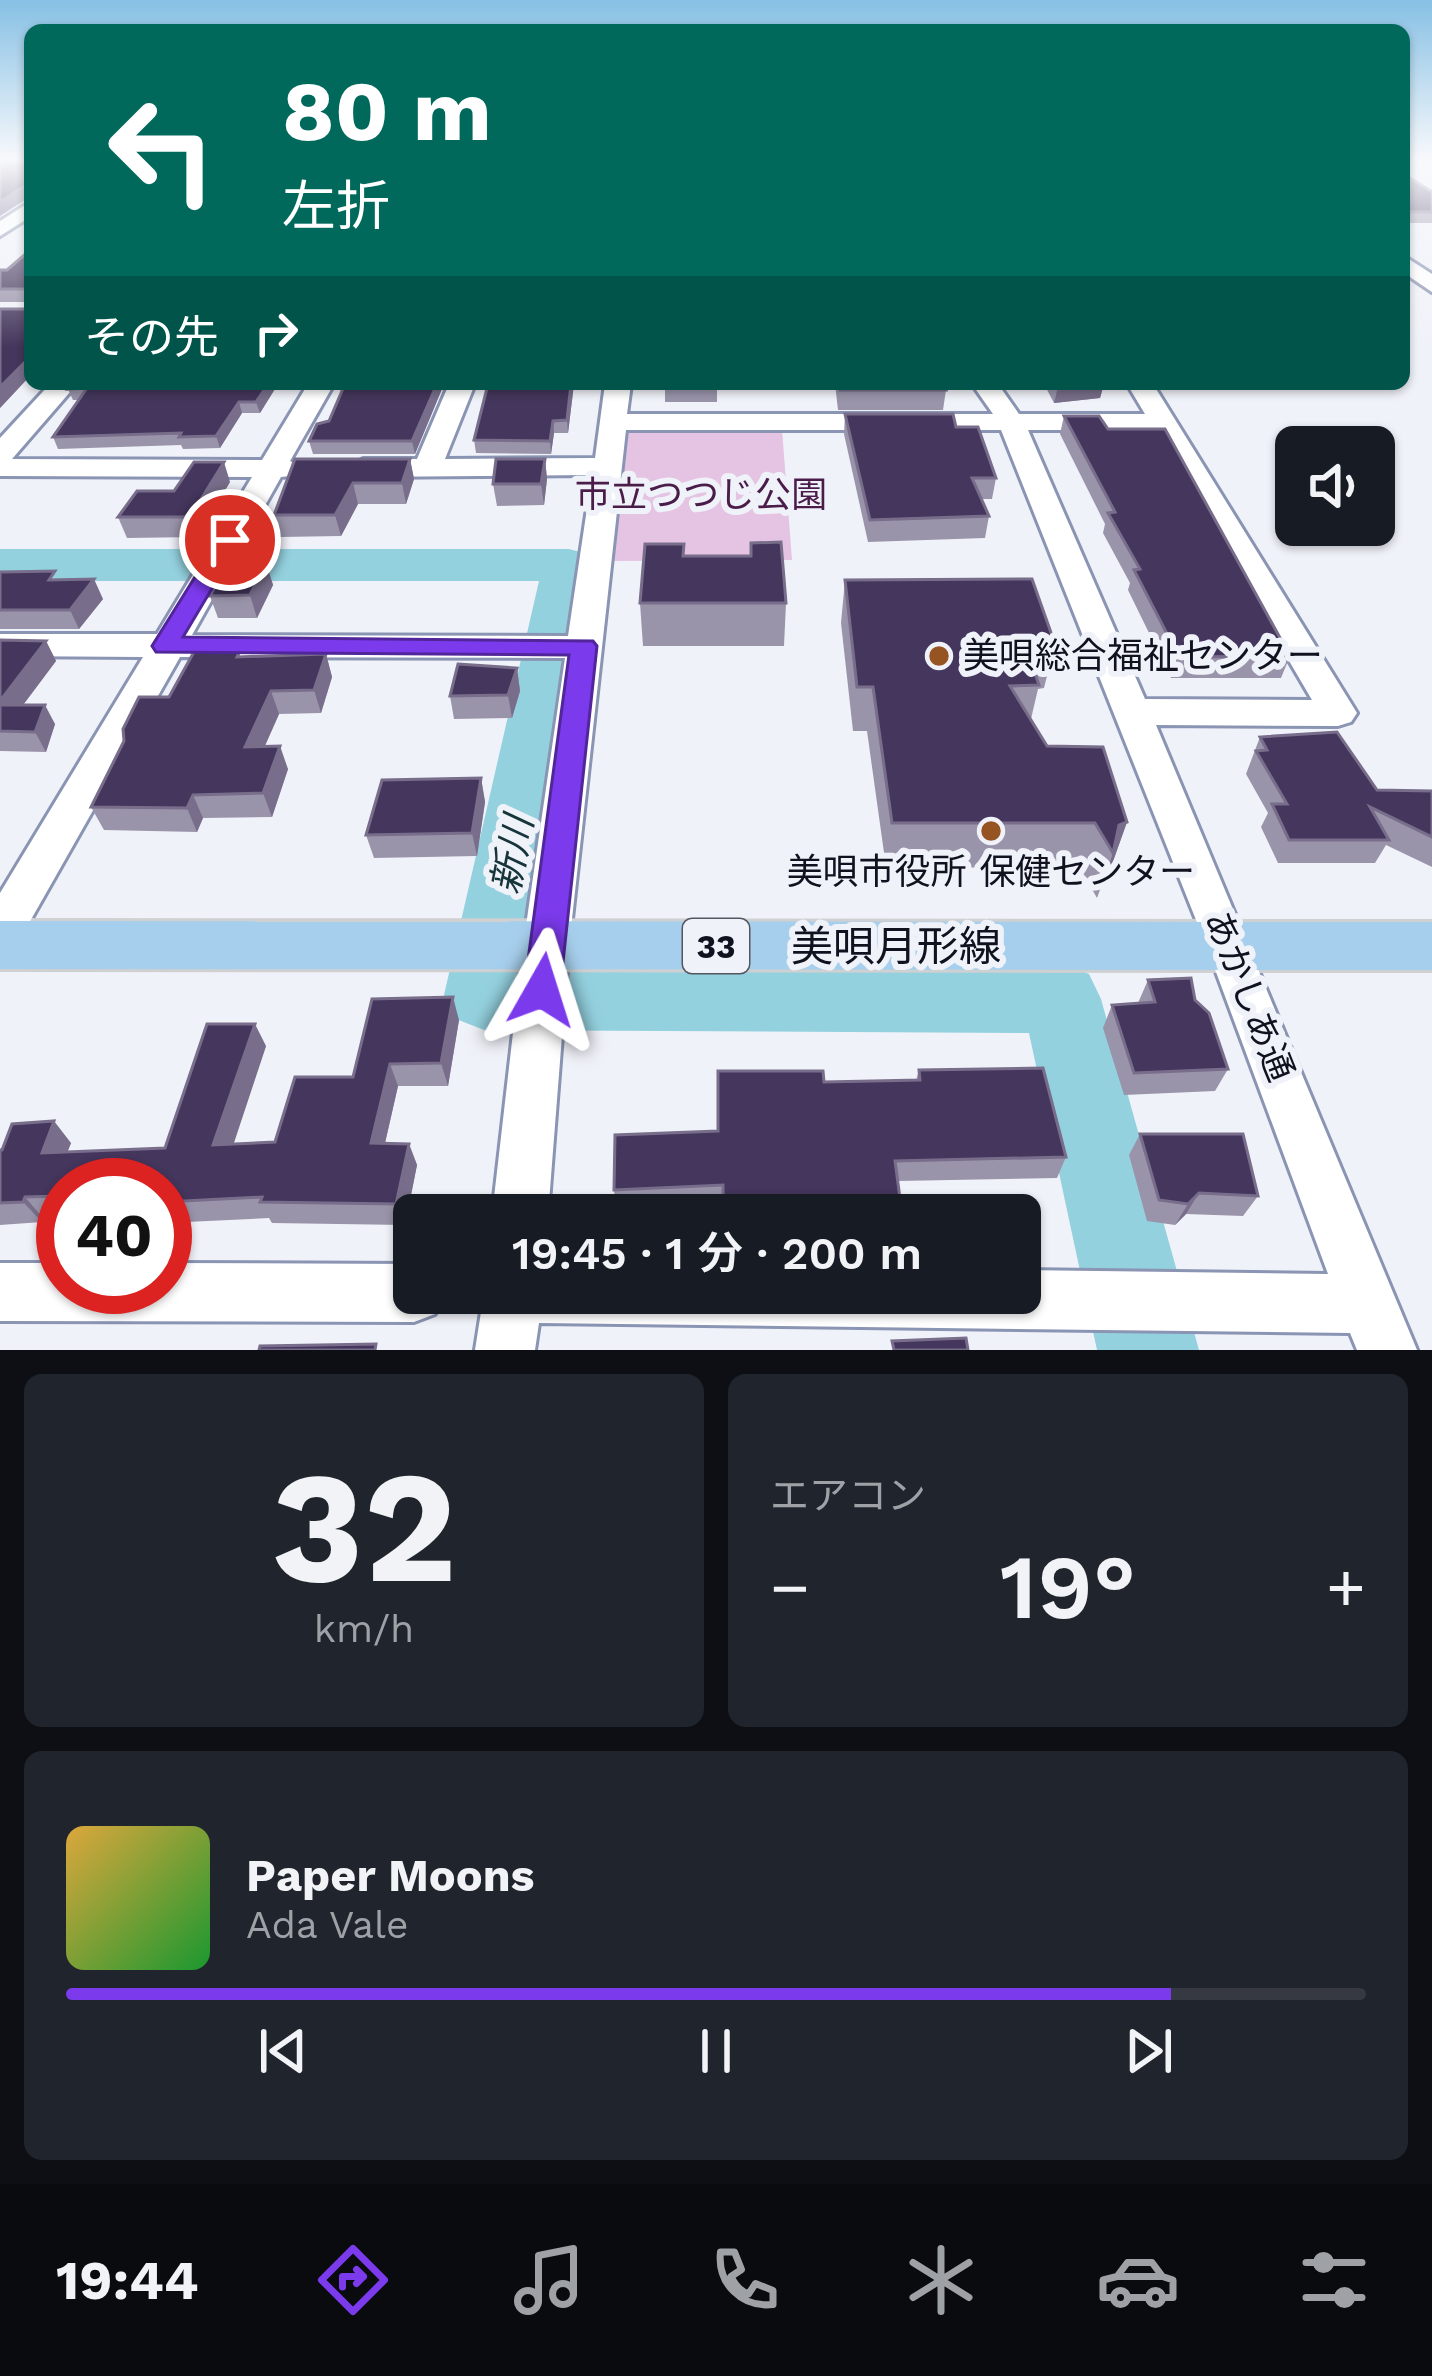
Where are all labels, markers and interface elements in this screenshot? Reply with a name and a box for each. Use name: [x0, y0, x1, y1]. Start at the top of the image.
text: 80 m: [282, 62, 492, 160]
icon: left: [84, 72, 240, 228]
text: 左折: [282, 175, 390, 238]
icon: right: [243, 300, 309, 366]
text: その先: [84, 311, 219, 364]
map controls: [1275, 426, 1395, 546]
button: sound: [1275, 426, 1395, 546]
park label: 市立つつじ公園: [575, 474, 827, 516]
pin: [179, 489, 281, 591]
icon: arrive: [197, 507, 263, 573]
place label: 美唄総合福祉センター: [963, 635, 1323, 677]
marker: 美唄総合福祉センター: [926, 643, 952, 669]
water label: 新川: [482, 809, 542, 898]
marker: 美唄市役所 保健センター: [978, 818, 1004, 844]
place label: 美唄市役所 保健センター: [787, 851, 1195, 893]
street label: あかしあ通: [1196, 905, 1302, 1087]
road number: 33: [683, 919, 749, 973]
street label: 美唄月形線: [791, 922, 1001, 971]
position arrow: [479, 927, 605, 1053]
speed limit sign: 40: [36, 1158, 192, 1314]
text: 19:45 · 1 分 · 200 m: [512, 1227, 922, 1280]
text: 32: [271, 1436, 457, 1619]
text: エアコン: [770, 1473, 926, 1518]
text: 19°: [1000, 1534, 1136, 1640]
text: −: [770, 1549, 810, 1626]
text: +: [1326, 1549, 1366, 1626]
text: km/h: [314, 1606, 414, 1651]
text: Paper Moons: [246, 1849, 535, 1902]
text: Ada Vale: [246, 1902, 408, 1947]
icon: previous: [250, 2018, 316, 2084]
icon: pause: [683, 2018, 749, 2084]
icon: next: [1116, 2018, 1182, 2084]
icon: directions: [311, 2238, 395, 2322]
icon: music: [507, 2238, 591, 2322]
icon: phone: [703, 2238, 787, 2322]
icon: climate: [899, 2238, 983, 2322]
icon: car: [1096, 2238, 1180, 2322]
icon: filters: [1292, 2238, 1376, 2322]
text: 19:44: [56, 2249, 199, 2312]

